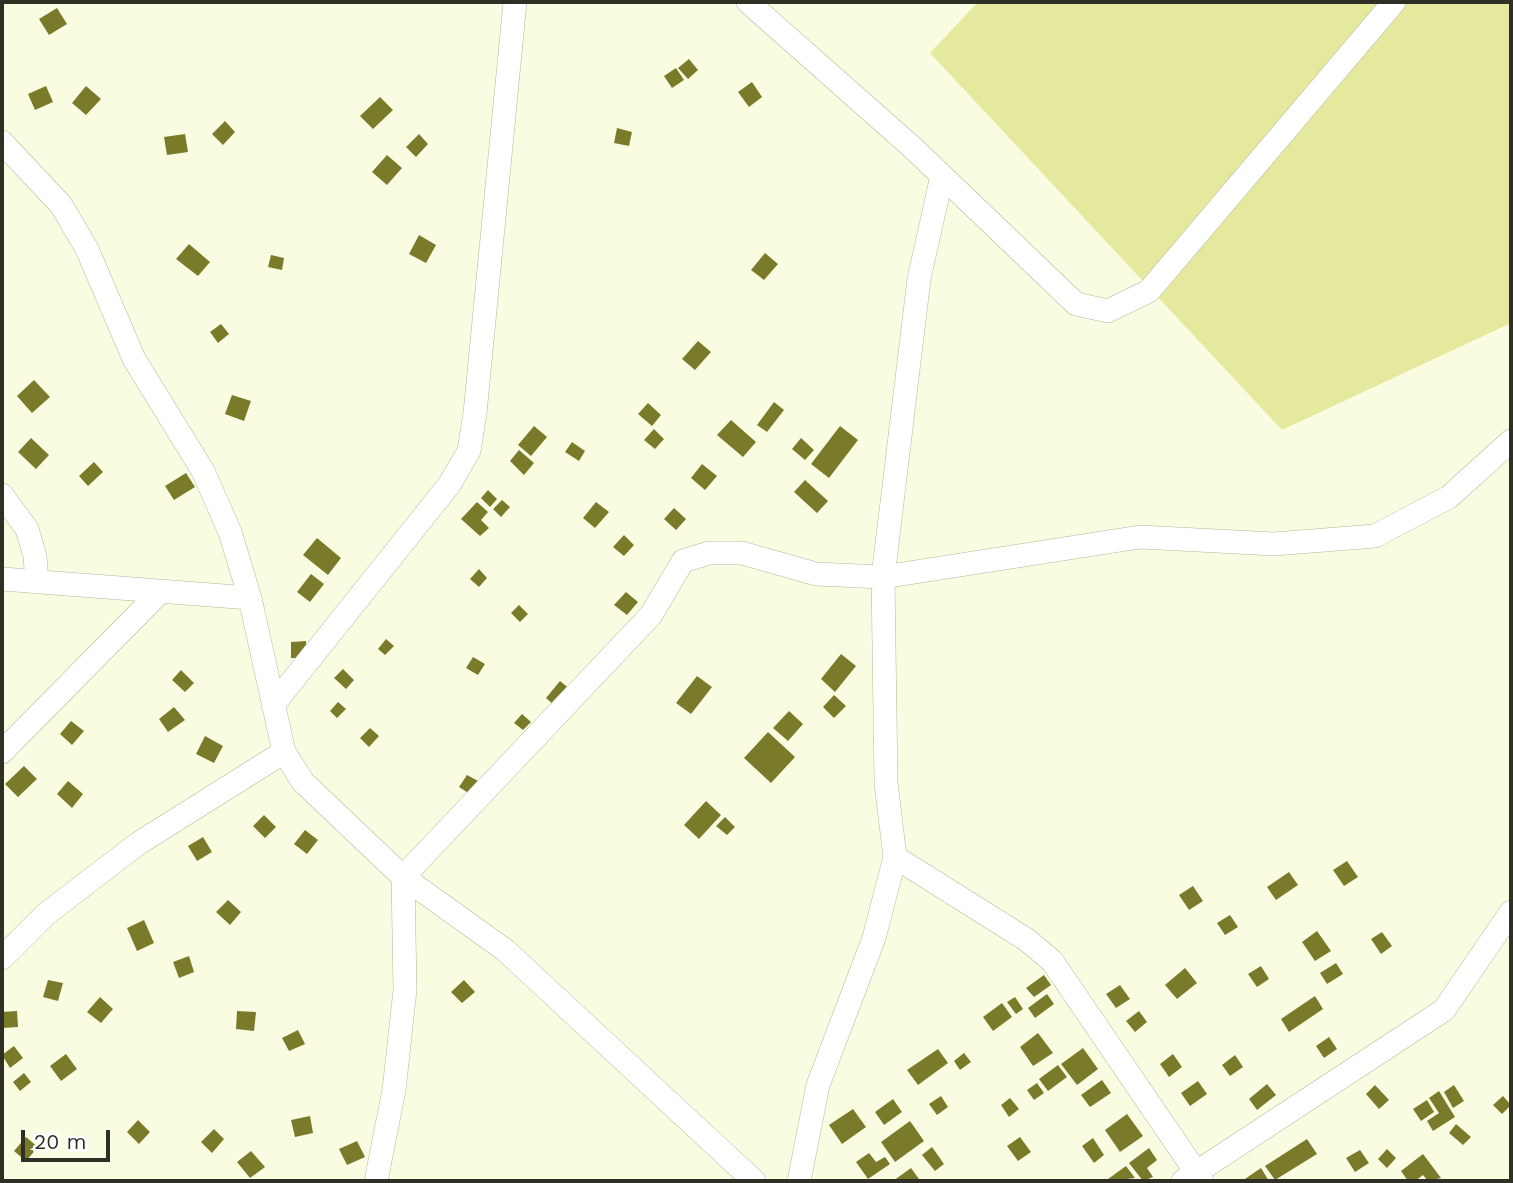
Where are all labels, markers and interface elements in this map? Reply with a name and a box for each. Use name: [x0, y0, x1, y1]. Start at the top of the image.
scale bar: [24, 1116, 114, 1160]
text: 20 m: [34, 1129, 86, 1154]

